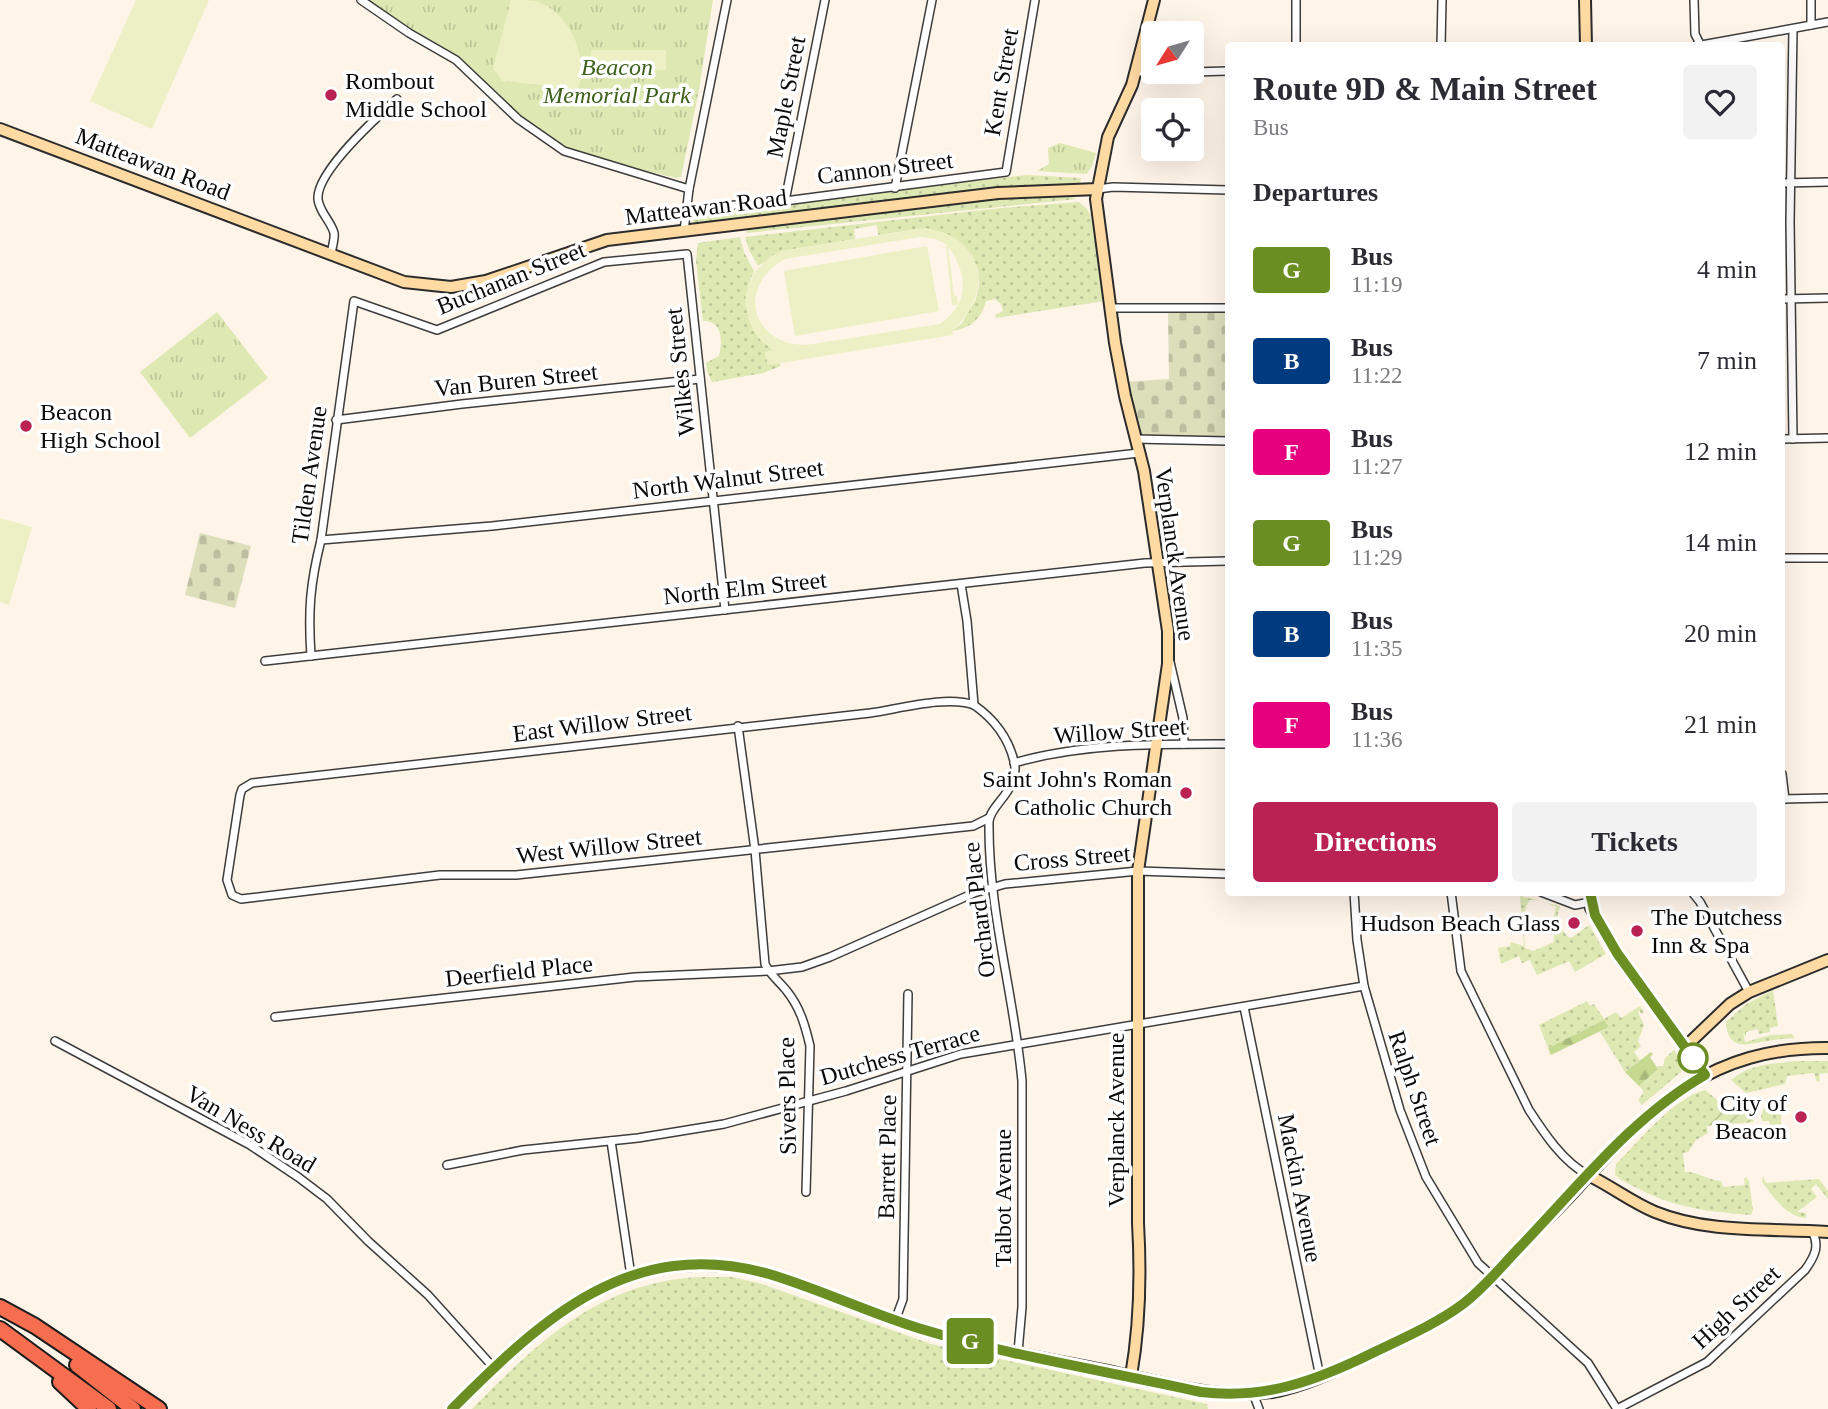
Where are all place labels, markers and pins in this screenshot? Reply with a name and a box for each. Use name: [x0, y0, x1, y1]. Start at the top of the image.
place label: Rombout Middle School: [345, 68, 487, 122]
marker: Rombout Middle School: [323, 87, 339, 103]
place label: Beacon High School: [40, 399, 161, 453]
marker: Beacon High School: [18, 418, 34, 434]
place label: Saint John's Roman Catholic Church: [982, 766, 1172, 820]
marker: Saint John's Roman Catholic Church: [1178, 785, 1194, 801]
place label: The Dutchess Inn & Spa: [1651, 904, 1782, 958]
place label: Hudson Beach Glass: [1360, 910, 1560, 936]
marker: Hudson Beach Glass: [1566, 915, 1582, 931]
marker: The Dutchess Inn & Spa: [1629, 923, 1645, 939]
unlabelled marker: [1678, 1043, 1708, 1073]
place label: City of Beacon: [1715, 1090, 1787, 1144]
marker: City of Beacon: [1793, 1109, 1809, 1125]

